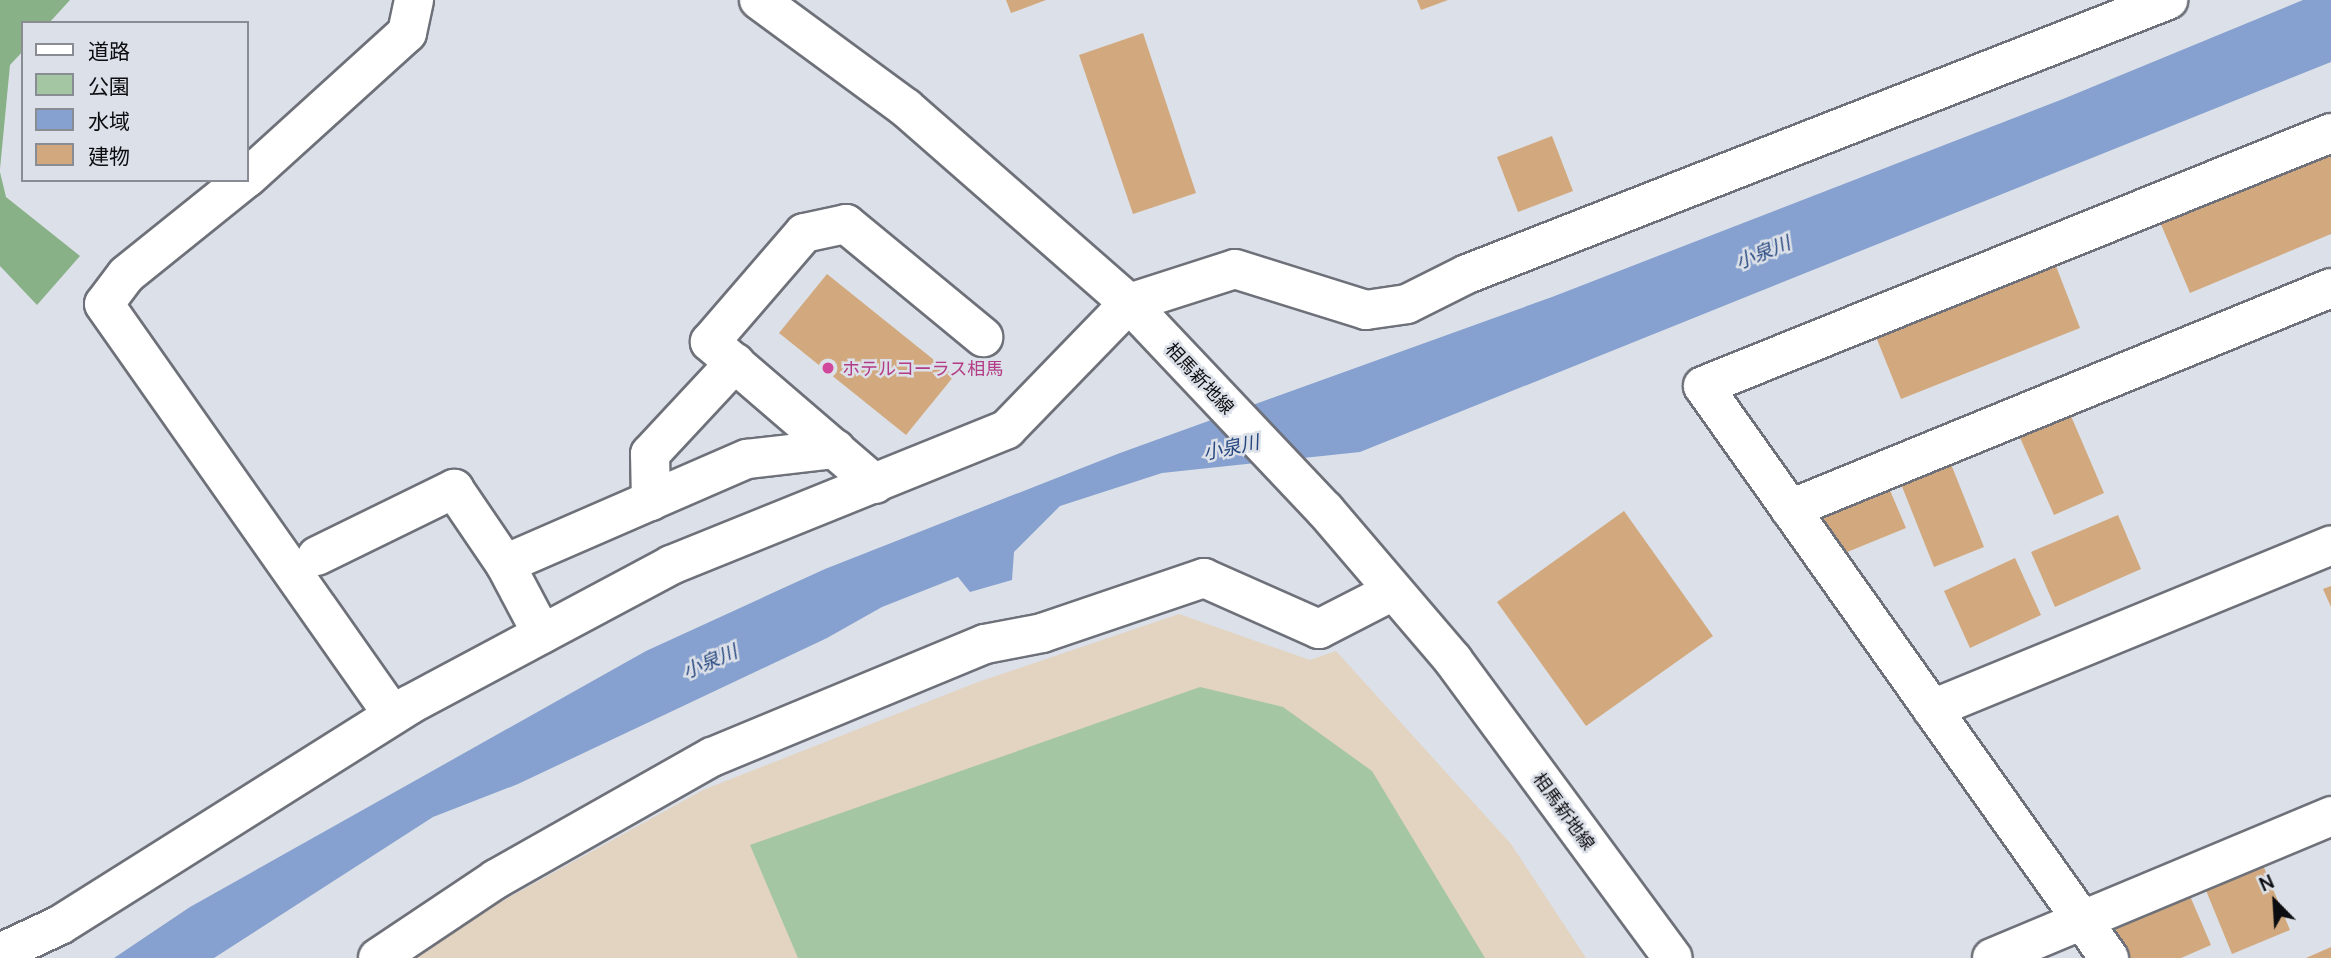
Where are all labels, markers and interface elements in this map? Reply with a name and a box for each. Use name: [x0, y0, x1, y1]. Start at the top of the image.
legend: [21, 21, 248, 182]
text: 道路: [88, 37, 130, 65]
text: 公園: [88, 72, 130, 100]
text: 水域: [88, 107, 130, 135]
text: 建物: [88, 142, 130, 170]
water label: 小泉川: [1732, 232, 1794, 274]
street label: 相馬新地線: [1161, 338, 1239, 418]
place label: ホテルコーラス相馬: [842, 357, 1004, 379]
marker: ホテルコーラス相馬: [820, 360, 836, 376]
water label: 小泉川: [1201, 431, 1261, 465]
water label: 小泉川: [679, 640, 741, 684]
street label: 相馬新地線: [1529, 768, 1599, 854]
north arrow: [2240, 867, 2310, 937]
text: N: [2255, 868, 2278, 897]

